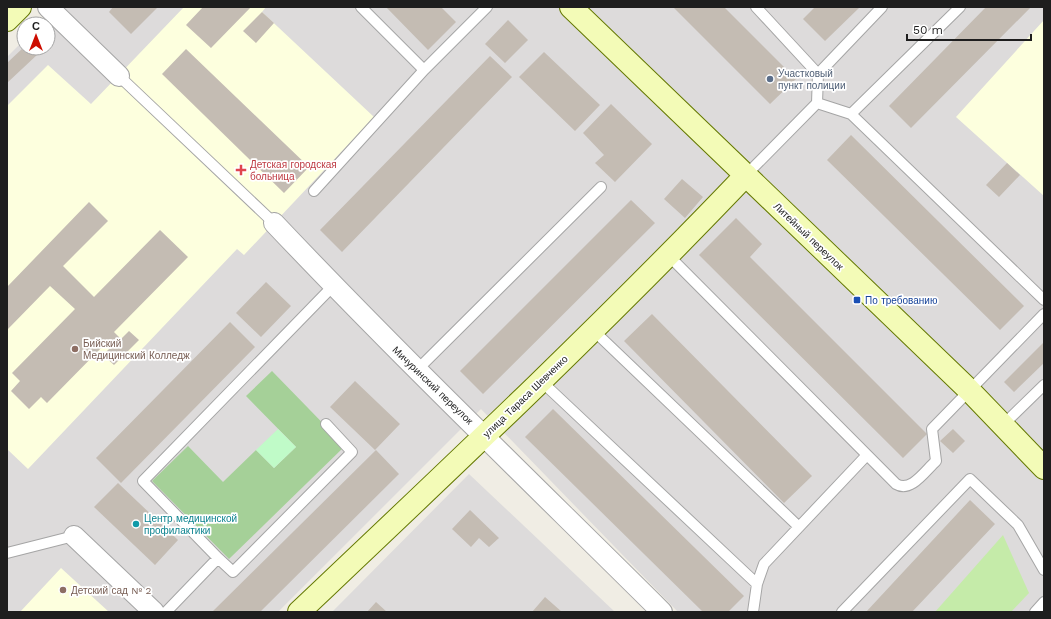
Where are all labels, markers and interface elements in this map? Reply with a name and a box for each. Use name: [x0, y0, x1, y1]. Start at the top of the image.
north arrow: [16, 16, 56, 56]
scale bar: [907, 16, 1031, 42]
text: С: [32, 20, 40, 33]
text: 50 m: [913, 23, 943, 37]
place label: Участковый пункт полиции: [778, 68, 846, 91]
marker: Участковый пункт полиции: [765, 74, 775, 84]
place label: Детская городская больница: [250, 159, 337, 182]
marker: Детская городская больница: [235, 164, 247, 176]
street label: Литейный переулок: [772, 200, 846, 273]
marker: По требованию: [852, 295, 862, 305]
place label: По требованию: [865, 295, 938, 306]
place label: Бийский Медицинский Колледж: [83, 338, 190, 361]
marker: Бийский Медицинский Колледж: [70, 344, 80, 354]
street label: Мичуринский переулок: [390, 344, 476, 427]
street label: улица Тараса Шевченко: [481, 353, 570, 440]
place label: Центр медицинской профилактики: [144, 513, 237, 536]
marker: Центр медицинской профилактики: [131, 519, 141, 529]
marker: Детский сад № 2: [58, 585, 68, 595]
place label: Детский сад № 2: [71, 585, 152, 596]

